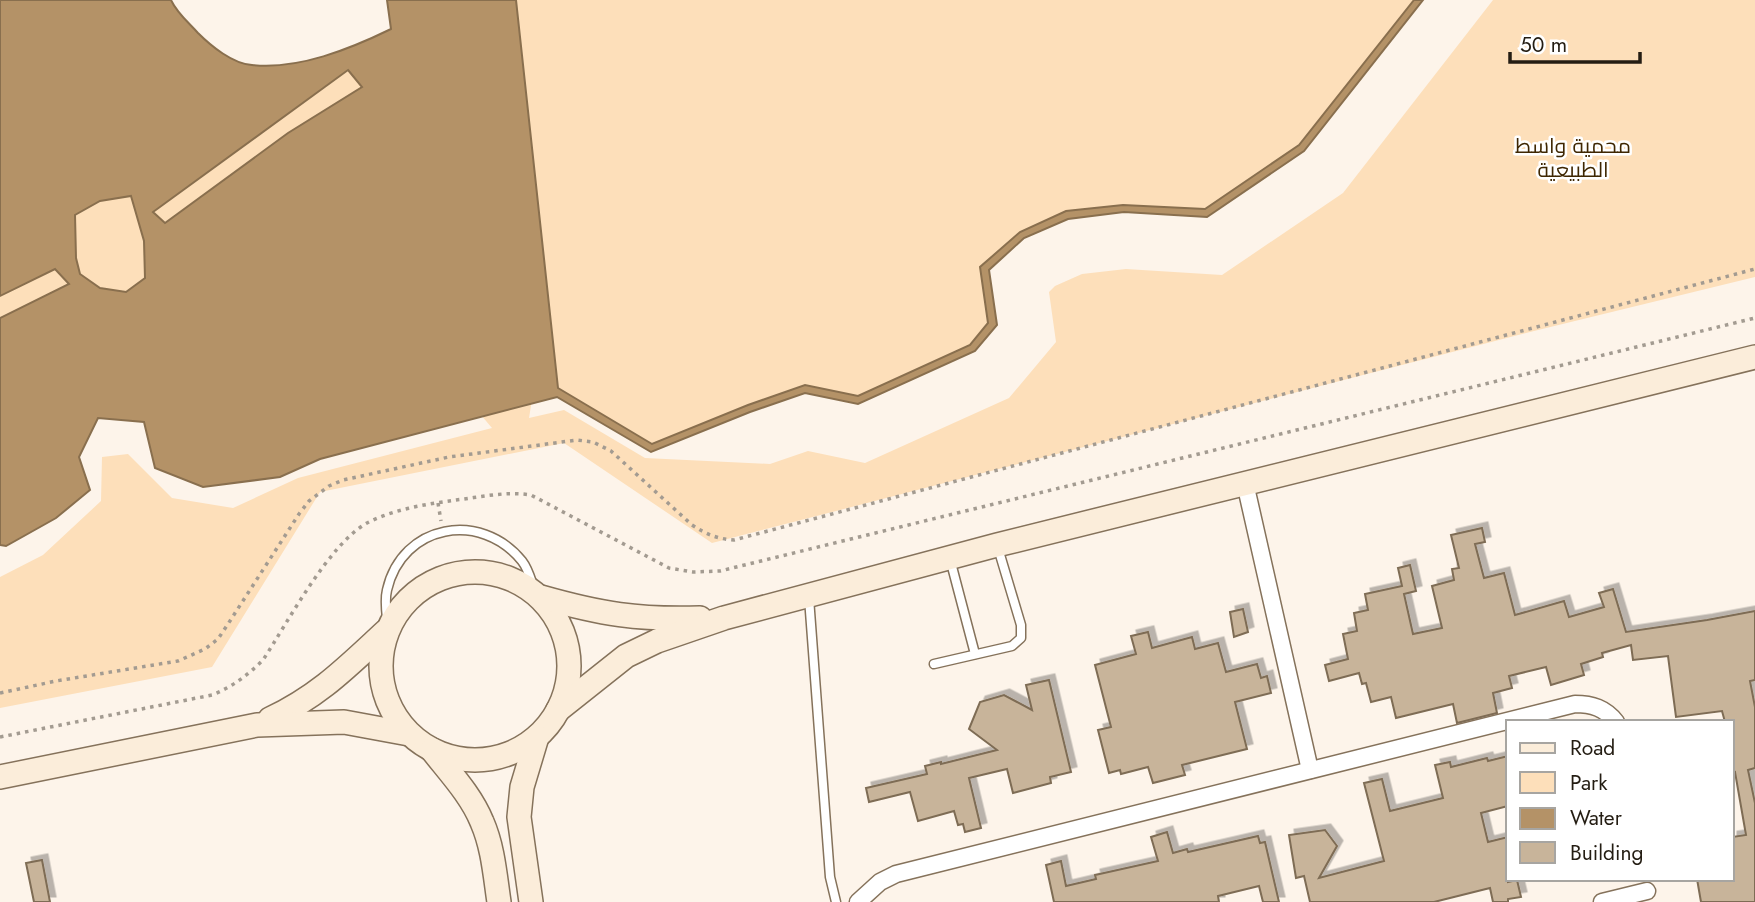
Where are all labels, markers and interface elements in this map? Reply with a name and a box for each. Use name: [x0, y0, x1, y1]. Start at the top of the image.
scale bar: [1510, 21, 1640, 65]
text: 50 m: [1520, 30, 1567, 60]
park label: محمية واسط الطبيعية: [1515, 131, 1631, 185]
legend: [1506, 720, 1734, 881]
text: Road: [1570, 733, 1615, 763]
text: Park: [1570, 768, 1608, 798]
text: Water: [1570, 803, 1623, 833]
text: Building: [1570, 838, 1643, 868]

